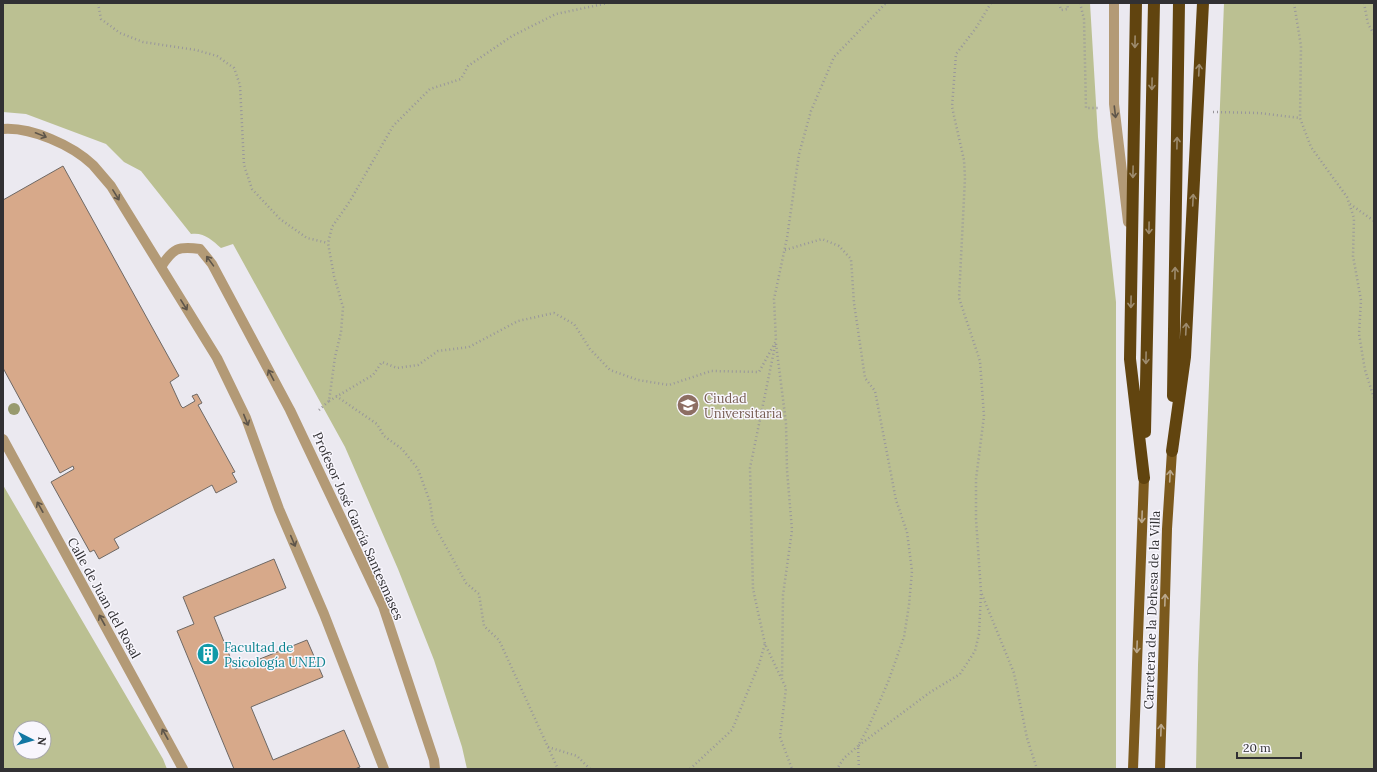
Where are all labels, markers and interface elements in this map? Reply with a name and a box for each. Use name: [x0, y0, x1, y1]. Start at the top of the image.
one-way arrow: [1132, 35, 1139, 48]
one-way arrow: [1196, 64, 1203, 77]
one-way arrow: [1148, 77, 1156, 90]
one-way arrow: [1111, 105, 1119, 118]
one-way arrow: [35, 132, 47, 140]
one-way arrow: [1173, 137, 1181, 150]
one-way arrow: [1129, 165, 1137, 178]
one-way arrow: [113, 189, 121, 201]
one-way arrow: [1189, 194, 1196, 207]
one-way arrow: [1145, 221, 1153, 234]
one-way arrow: [206, 256, 214, 267]
one-way arrow: [1171, 267, 1179, 280]
one-way arrow: [1127, 295, 1135, 308]
one-way arrow: [181, 299, 189, 311]
one-way arrow: [1182, 323, 1190, 336]
one-way arrow: [1142, 351, 1150, 364]
one-way arrow: [267, 370, 274, 382]
place label: Ciudad Universitaria: [704, 390, 782, 422]
school or university icon: Ciudad Universitaria: [675, 392, 701, 418]
one-way arrow: [243, 413, 251, 425]
street label: Profesor José García Santesmases: [309, 429, 407, 623]
one-way arrow: [1167, 470, 1174, 483]
one-way arrow: [35, 501, 43, 513]
one-way arrow: [1138, 510, 1146, 523]
street label: Carretera de la Dehesa de la Villa: [1140, 510, 1164, 710]
street label: Calle de Juan del Rosal: [64, 534, 145, 662]
one-way arrow: [289, 535, 297, 547]
one-way arrow: [1161, 594, 1169, 607]
one-way arrow: [98, 615, 106, 627]
place label: Facultad de Psicología UNED: [224, 639, 326, 671]
one-way arrow: [1134, 640, 1141, 653]
building icon: Facultad de Psicología UNED: [195, 641, 221, 667]
north arrow: [12, 720, 52, 760]
one-way arrow: [1157, 724, 1165, 737]
one-way arrow: [160, 729, 168, 741]
scale bar: [1237, 734, 1301, 760]
text: N: [34, 736, 49, 746]
text: 20 m: [1243, 740, 1271, 755]

